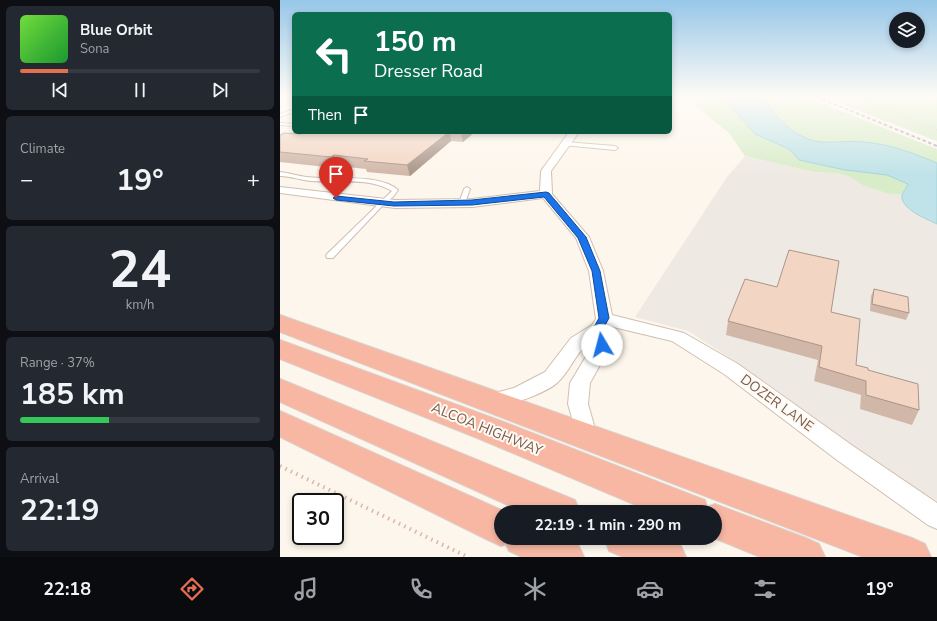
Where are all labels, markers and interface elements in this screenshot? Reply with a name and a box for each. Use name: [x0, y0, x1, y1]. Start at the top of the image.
map controls: [889, 12, 925, 48]
button: layers: [889, 12, 925, 48]
text: Blue Orbit: [80, 20, 152, 40]
text: 150 m: [374, 23, 457, 61]
icon: left: [308, 28, 360, 80]
text: Sona: [80, 40, 110, 58]
text: Dresser Road: [374, 59, 483, 83]
icon: previous: [49, 79, 71, 101]
icon: pause: [129, 79, 151, 101]
icon: next: [209, 79, 231, 101]
icon: arrive: [350, 104, 372, 126]
text: Then: [308, 105, 342, 125]
text: Climate: [20, 140, 65, 158]
pin: [319, 157, 353, 198]
text: 19°: [116, 160, 164, 201]
icon: arrive: [325, 163, 347, 185]
text: −: [20, 165, 33, 195]
text: +: [247, 165, 260, 195]
text: 24: [109, 234, 171, 305]
text: km/h: [126, 296, 154, 314]
position arrow: [581, 324, 623, 366]
text: Range · 37%: [20, 354, 95, 372]
street label: DOZER LANE: [736, 370, 818, 436]
text: 185 km: [20, 374, 125, 415]
street label: ALCOA HIGHWAY: [429, 398, 546, 460]
text: Arrival: [20, 470, 59, 488]
text: 22:19: [20, 490, 99, 531]
speed limit sign: 30: [292, 493, 344, 545]
text: 22:19 · 1 min · 290 m: [535, 515, 681, 535]
icon: directions: [178, 575, 206, 603]
icon: music: [292, 575, 320, 603]
icon: phone: [407, 575, 435, 603]
icon: climate: [521, 575, 549, 603]
icon: car: [636, 575, 664, 603]
icon: filters: [751, 575, 779, 603]
text: 22:18: [43, 577, 91, 601]
text: 19°: [865, 577, 894, 601]

